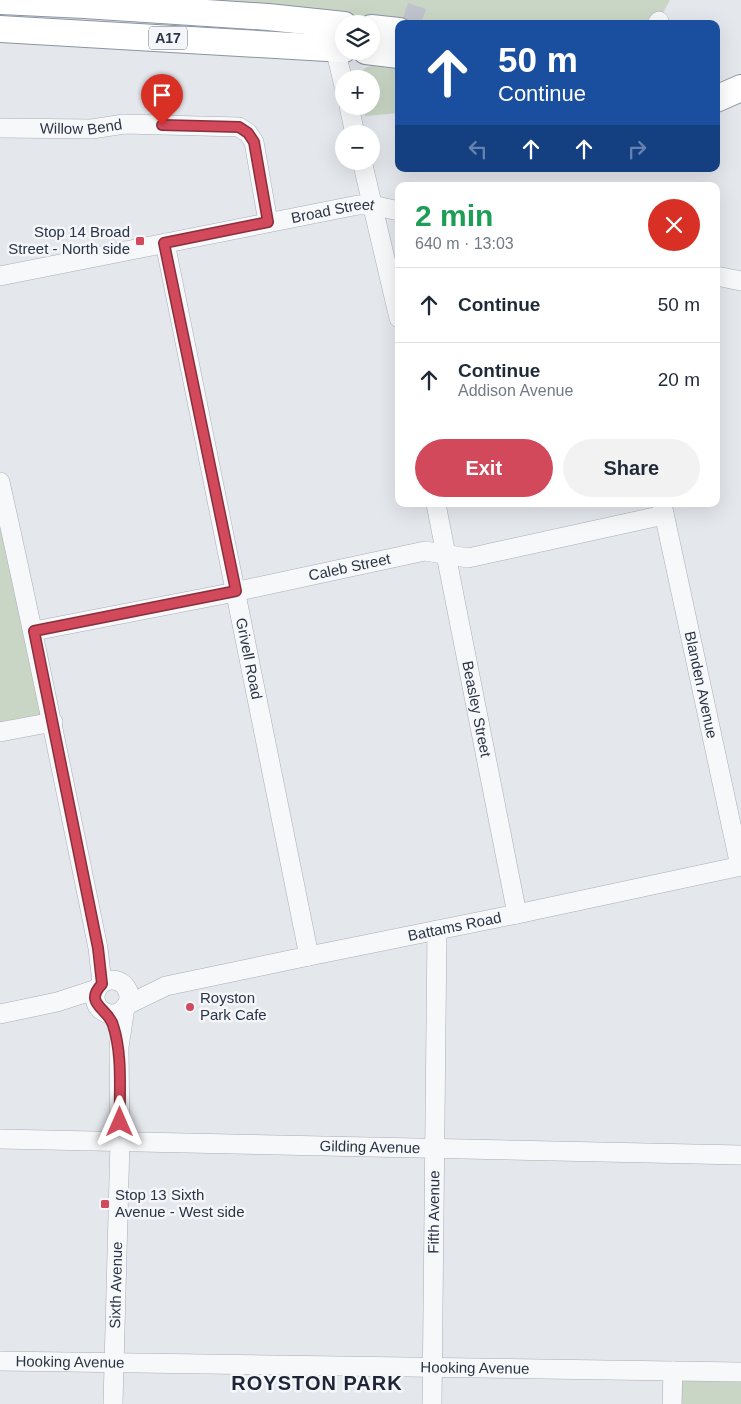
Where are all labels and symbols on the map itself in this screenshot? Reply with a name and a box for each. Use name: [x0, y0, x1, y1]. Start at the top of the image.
road number: A17: [149, 26, 187, 49]
pin: [141, 74, 183, 125]
street label: Willow Bend: [40, 115, 123, 138]
street label: Broad Street: [289, 195, 377, 226]
place label: Stop 14 Broad Street - North side: [8, 223, 130, 257]
marker: Stop 14 Broad Street - North side: [134, 235, 146, 247]
street label: Caleb Street: [307, 549, 393, 584]
street label: Grivell Road: [233, 616, 266, 701]
street label: Blanden Avenue: [682, 630, 721, 740]
street label: Beasley Street: [459, 659, 495, 759]
street label: Battams Road: [406, 908, 503, 944]
place label: Royston Park Cafe: [200, 989, 267, 1023]
marker: Royston Park Cafe: [184, 1001, 196, 1013]
position arrow: [93, 1095, 145, 1147]
street label: Gilding Avenue: [319, 1137, 420, 1156]
street label: Fifth Avenue: [425, 1170, 442, 1254]
place label: Stop 13 Sixth Avenue - West side: [115, 1186, 245, 1220]
marker: Stop 13 Sixth Avenue - West side: [99, 1198, 111, 1210]
street label: Sixth Avenue: [106, 1241, 125, 1329]
street label: Hooking Avenue: [15, 1352, 125, 1371]
street label: Hooking Avenue: [420, 1358, 530, 1377]
district label: ROYSTON PARK: [231, 1372, 403, 1394]

